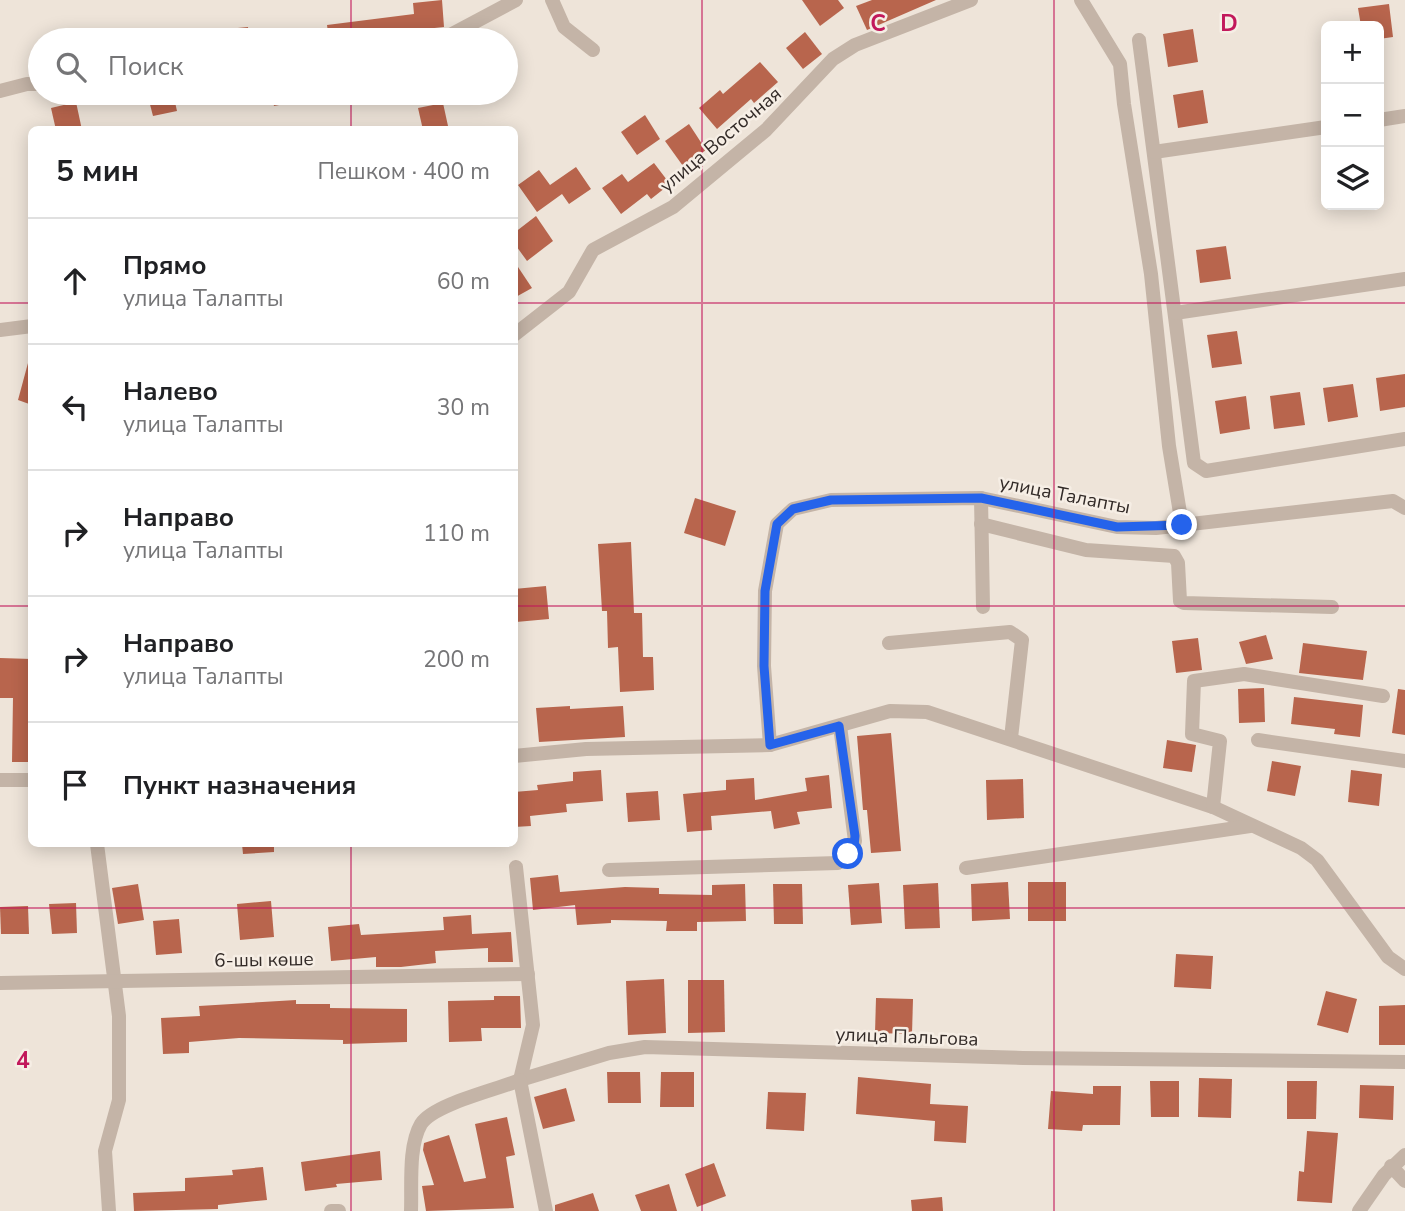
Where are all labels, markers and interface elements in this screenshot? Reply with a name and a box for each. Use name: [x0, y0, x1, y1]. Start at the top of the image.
text: C: [870, 8, 886, 39]
text: D: [1220, 8, 1238, 39]
map controls: [1321, 21, 1384, 210]
button: +: [1321, 21, 1384, 84]
search box: [28, 28, 518, 105]
icon: search: [52, 48, 90, 86]
text: Поиск: [108, 49, 184, 84]
street label: улица Восточная: [654, 81, 787, 198]
button: −: [1321, 84, 1384, 147]
button: layers: [1321, 147, 1384, 210]
text: 5 мин: [56, 151, 139, 192]
text: Пешком · 400 m: [317, 156, 490, 187]
text: Прямо: [123, 248, 207, 283]
icon: ahead: [56, 262, 94, 300]
text: 60 m: [437, 266, 490, 297]
text: улица Талапты: [123, 283, 284, 314]
text: Налево: [123, 374, 218, 409]
icon: left: [56, 388, 94, 426]
text: 30 m: [437, 392, 490, 423]
text: улица Талапты: [123, 409, 284, 440]
street label: улица Талапты: [997, 470, 1132, 520]
text: Направо: [123, 500, 234, 535]
route end: [1166, 509, 1197, 540]
icon: right: [56, 514, 94, 552]
text: 110 m: [423, 518, 490, 549]
text: улица Талапты: [123, 535, 284, 566]
text: Направо: [123, 626, 234, 661]
icon: right: [56, 640, 94, 678]
text: 200 m: [423, 644, 490, 675]
text: улица Талапты: [123, 661, 284, 692]
icon: arrive: [56, 766, 94, 804]
text: Пункт назначения: [123, 768, 356, 803]
route start: [832, 838, 863, 869]
street label: 6-шы көше: [214, 946, 314, 974]
street label: улица Пальгова: [835, 1022, 979, 1052]
text: 4: [16, 1045, 30, 1076]

